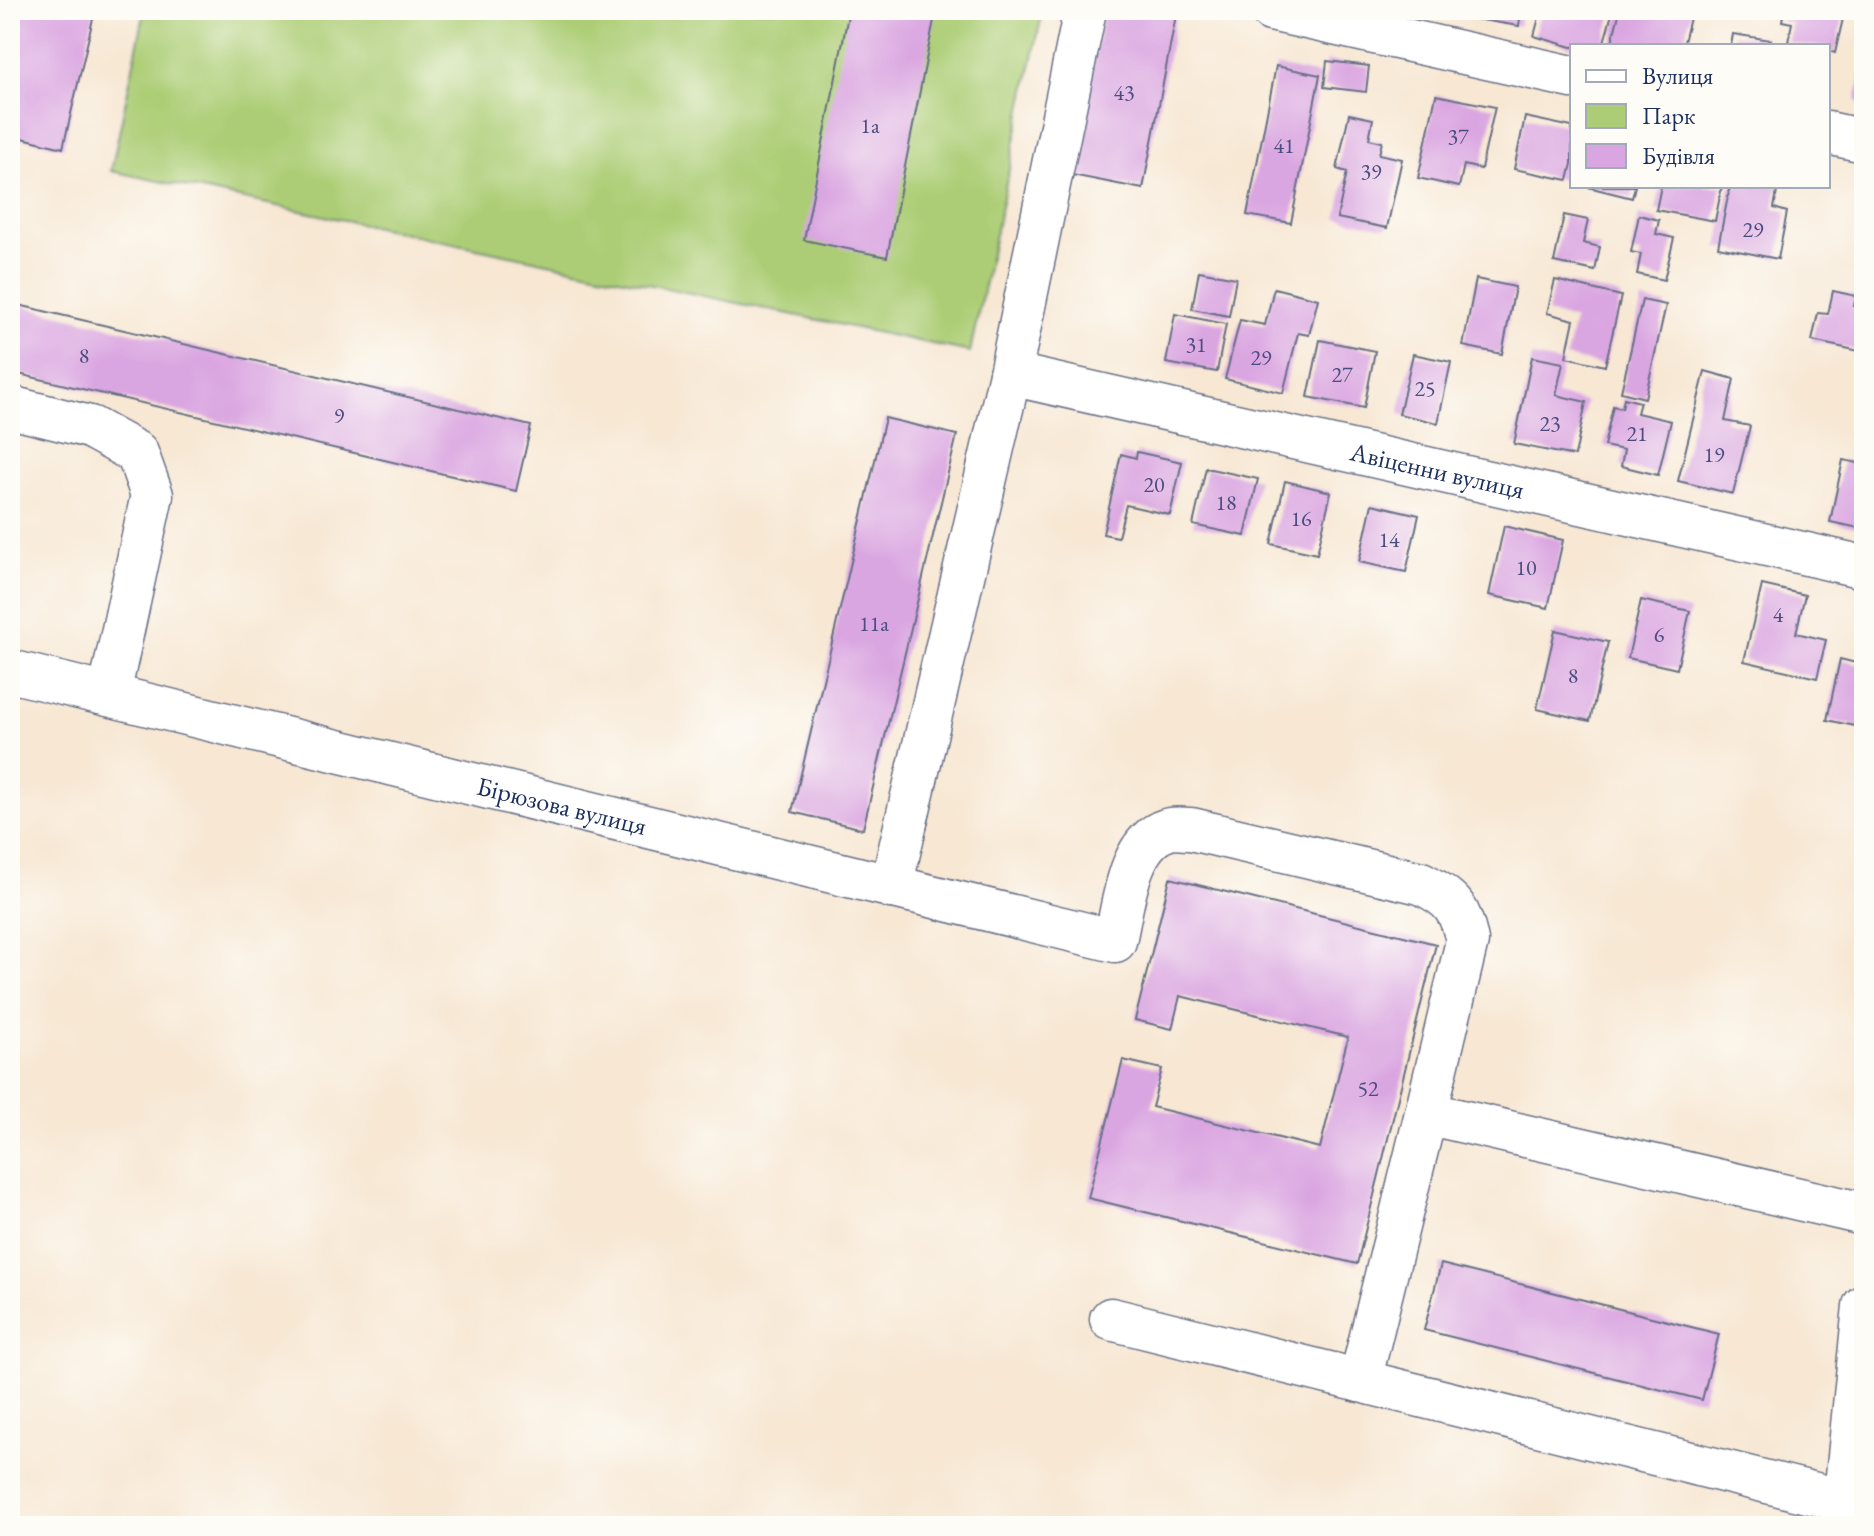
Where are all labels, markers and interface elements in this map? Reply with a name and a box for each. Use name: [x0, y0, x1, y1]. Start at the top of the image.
legend: [1570, 44, 1830, 188]
text: Вулиця: [1642, 60, 1714, 91]
house number: 43: [1113, 78, 1135, 107]
text: Парк: [1642, 100, 1696, 131]
house number: 1a: [860, 111, 880, 140]
house number: 37: [1447, 122, 1469, 151]
house number: 41: [1273, 131, 1295, 160]
text: Будівля: [1642, 140, 1715, 171]
house number: 39: [1360, 157, 1382, 186]
house number: 29: [1742, 215, 1764, 244]
house number: 31: [1185, 330, 1207, 359]
house number: 8: [79, 341, 89, 370]
house number: 29: [1250, 343, 1272, 372]
house number: 27: [1331, 360, 1353, 389]
house number: 25: [1414, 374, 1436, 403]
house number: 9: [334, 401, 345, 430]
house number: 23: [1539, 409, 1561, 438]
house number: 21: [1626, 419, 1648, 448]
street label: Авіценни вулиця: [1346, 434, 1528, 507]
house number: 19: [1703, 440, 1725, 469]
house number: 20: [1143, 470, 1165, 499]
house number: 18: [1215, 488, 1237, 517]
house number: 16: [1290, 504, 1312, 533]
house number: 14: [1378, 525, 1400, 554]
house number: 10: [1515, 553, 1537, 582]
house number: 4: [1773, 600, 1784, 629]
house number: 11а: [859, 609, 889, 638]
house number: 6: [1654, 620, 1665, 649]
house number: 8: [1568, 661, 1578, 690]
street label: Бірюзова вулиця: [473, 769, 650, 843]
house number: 52: [1357, 1074, 1379, 1103]

